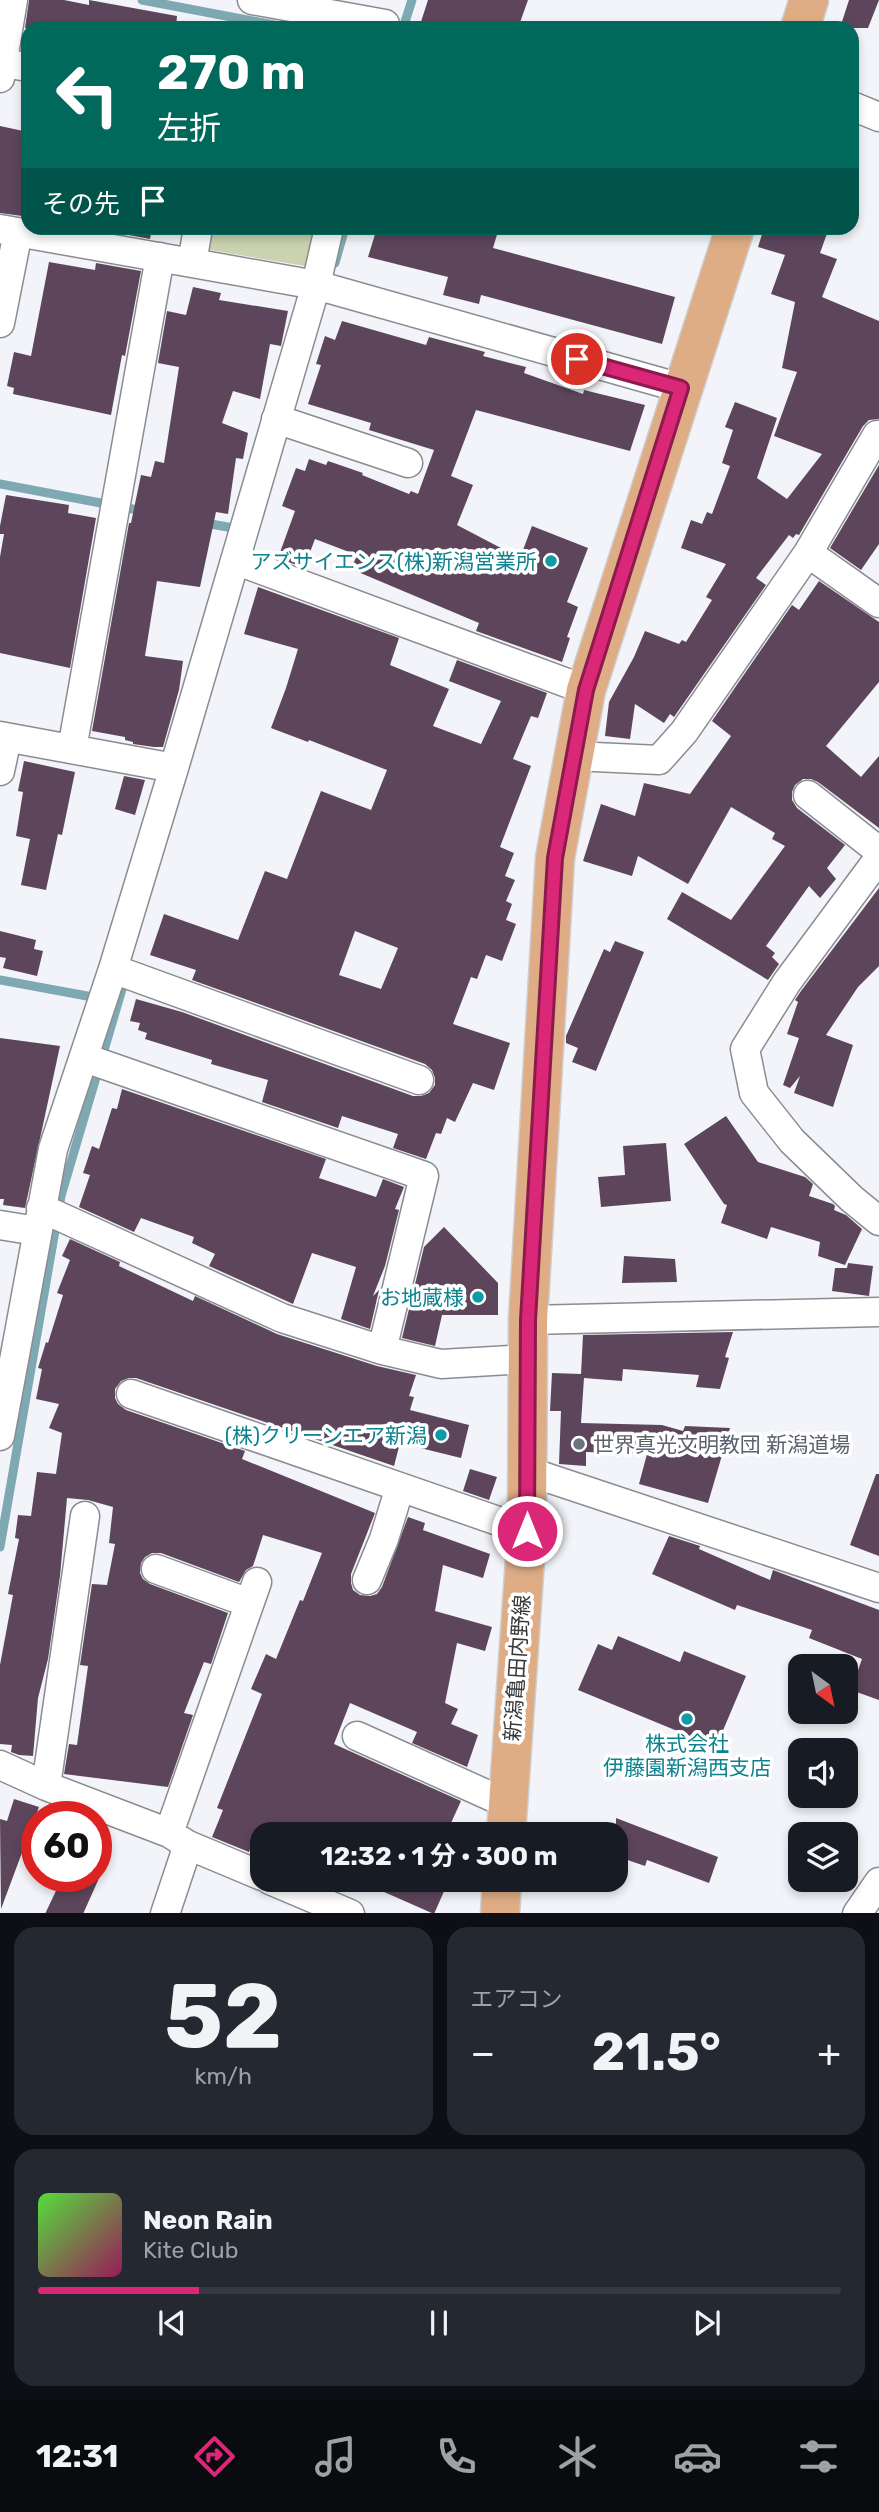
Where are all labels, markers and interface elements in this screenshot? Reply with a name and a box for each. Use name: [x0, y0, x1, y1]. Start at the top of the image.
text: 270 m: [157, 43, 306, 101]
icon: left: [42, 49, 133, 140]
text: 左折: [157, 109, 221, 147]
icon: arrive: [134, 182, 172, 220]
text: その先: [42, 189, 120, 220]
pin: [547, 329, 607, 389]
icon: arrive: [558, 340, 596, 378]
place label: アズサイエンス(株)新潟営業所: [250, 549, 537, 574]
marker: アズサイエンス(株)新潟営業所: [543, 553, 559, 569]
place label: お地蔵様: [380, 1285, 464, 1310]
marker: お地蔵様: [470, 1289, 486, 1305]
place label: (株)クリーンエア新潟: [225, 1423, 427, 1448]
marker: (株)クリーンエア新潟: [433, 1427, 449, 1443]
place label: 世界真光文明教団 新潟道場: [593, 1432, 850, 1457]
marker: 世界真光文明教団 新潟道場: [571, 1436, 587, 1452]
position arrow: [490, 1494, 564, 1568]
street label: 新潟亀田内野線: [499, 1594, 535, 1742]
north arrow: [788, 1654, 858, 1724]
map controls: [788, 1654, 858, 1892]
marker: 株式会社 伊藤園新潟西支店: [679, 1711, 695, 1727]
place label: 株式会社 伊藤園新潟西支店: [603, 1731, 771, 1780]
button: sound: [788, 1738, 858, 1808]
speed limit sign: 60: [21, 1801, 112, 1892]
button: layers: [788, 1822, 858, 1892]
text: 12:32 · 1 分 · 300 m: [320, 1841, 558, 1872]
text: 52: [164, 1962, 282, 2070]
text: エアコン: [471, 1985, 563, 2013]
text: 21.5°: [592, 2021, 721, 2083]
text: −: [471, 2030, 495, 2076]
text: +: [817, 2030, 841, 2076]
text: km/h: [195, 2062, 252, 2090]
text: Neon Rain: [143, 2205, 273, 2236]
text: Kite Club: [143, 2236, 238, 2264]
icon: previous: [153, 2304, 191, 2342]
icon: pause: [420, 2304, 458, 2342]
icon: next: [688, 2304, 726, 2342]
icon: directions: [190, 2432, 239, 2481]
icon: music: [311, 2432, 360, 2481]
icon: phone: [432, 2432, 481, 2481]
icon: climate: [553, 2432, 602, 2481]
icon: car: [673, 2432, 722, 2481]
icon: filters: [794, 2432, 843, 2481]
text: 12:31: [36, 2437, 118, 2475]

